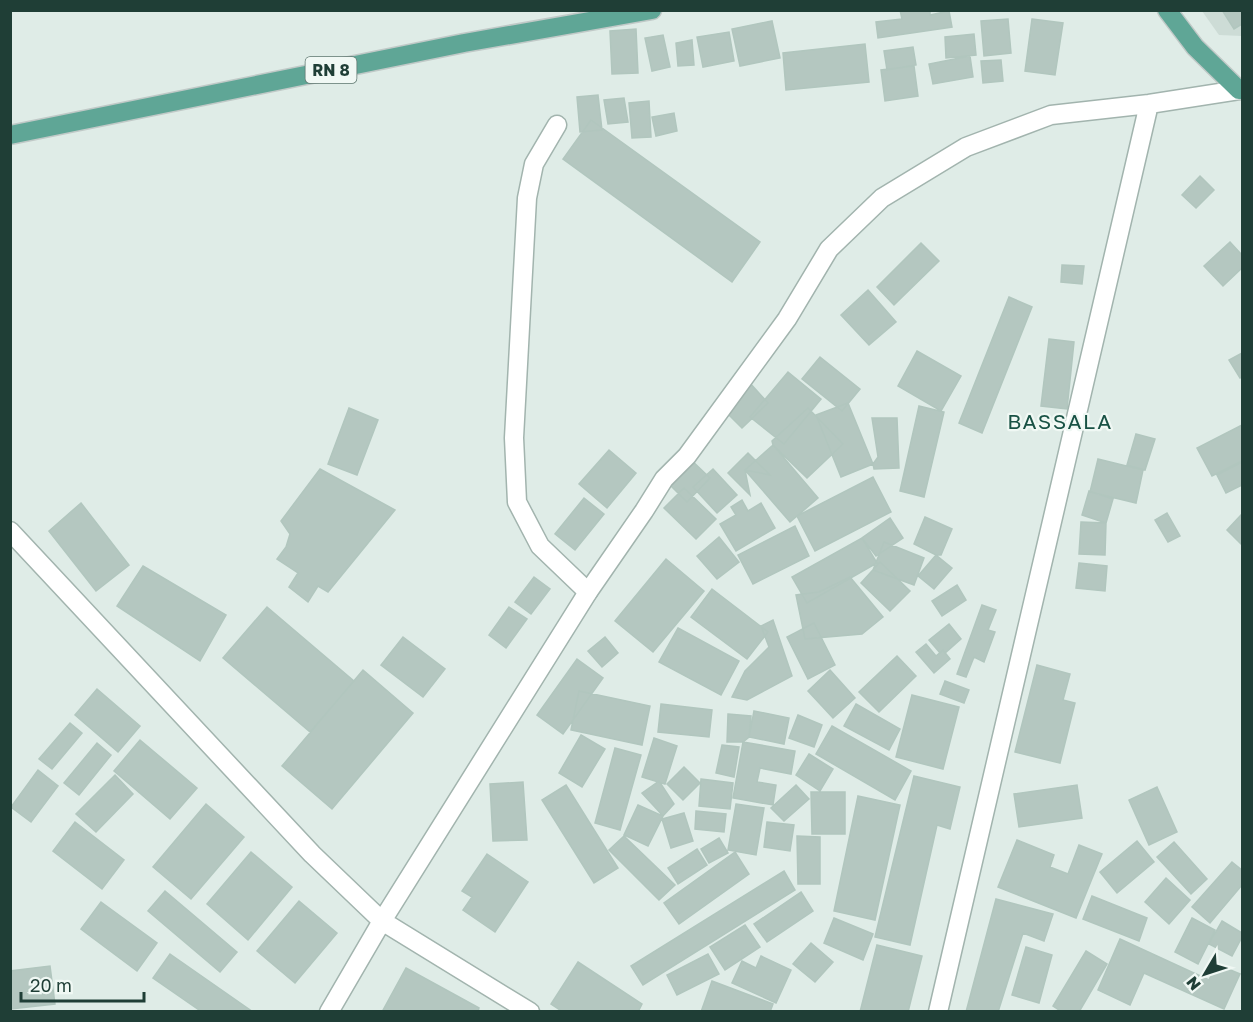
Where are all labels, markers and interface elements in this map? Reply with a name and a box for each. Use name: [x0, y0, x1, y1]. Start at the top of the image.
road number: RN 8: [306, 57, 356, 83]
district label: BASSALA: [1007, 408, 1113, 434]
north arrow: [1175, 944, 1235, 1004]
scale bar: [21, 965, 144, 1003]
text: N: [1182, 972, 1205, 994]
text: 20 m: [30, 974, 72, 996]

